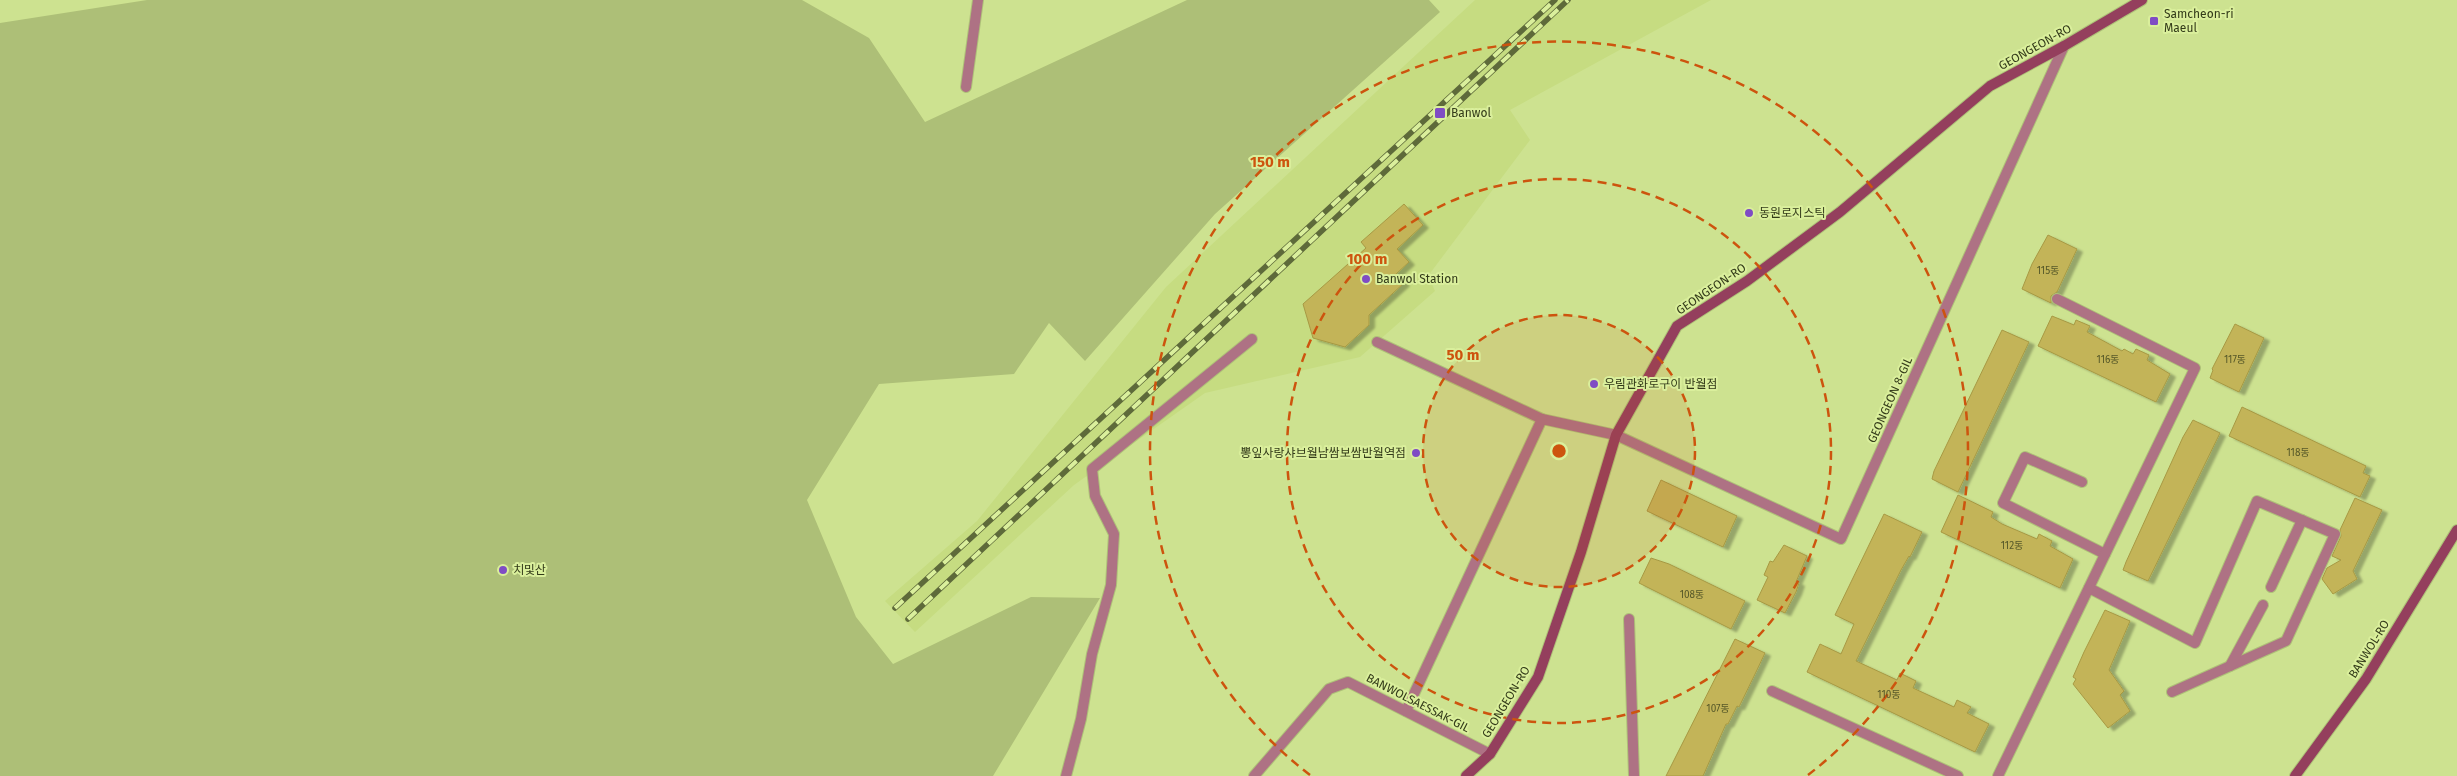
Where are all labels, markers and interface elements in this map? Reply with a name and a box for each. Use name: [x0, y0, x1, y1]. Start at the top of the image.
place label: Samcheon-ri Maeul: [2164, 7, 2234, 35]
marker: Samcheon-ri Maeul: [2148, 15, 2160, 27]
street label: GEONGEON-RO: [1996, 21, 2074, 73]
marker: Banwol: [1433, 106, 1447, 120]
place label: Banwol: [1451, 106, 1491, 120]
text: 150 m: [1250, 153, 1290, 171]
place label: 동원로지스틱: [1759, 206, 1825, 220]
marker: 동원로지스틱: [1743, 207, 1755, 219]
text: 100 m: [1347, 250, 1387, 268]
street label: GEONGEON-RO: [1674, 261, 1748, 317]
house number: 115동: [2037, 265, 2059, 277]
place label: Banwol Station: [1376, 272, 1458, 286]
marker: Banwol Station: [1360, 273, 1372, 285]
text: 50 m: [1446, 346, 1480, 364]
house number: 116동: [2096, 354, 2120, 366]
house number: 117동: [2224, 354, 2246, 366]
street label: GEONGEON 8-GIL: [1865, 355, 1915, 445]
place label: 우림관화로구이 반월점: [1604, 377, 1718, 391]
marker: 우림관화로구이 반월점: [1588, 378, 1600, 390]
centre of rings: [1550, 442, 1568, 460]
place label: 뽕잎사랑샤브월남쌈보쌈반월역점: [1240, 446, 1406, 460]
marker: 뽕잎사랑샤브월남쌈보쌈반월역점: [1410, 447, 1422, 459]
house number: 118동: [2286, 447, 2310, 459]
house number: 112동: [2001, 540, 2023, 552]
place label: 치및산: [513, 563, 546, 577]
marker: 치및산: [497, 564, 509, 576]
house number: 108동: [1680, 589, 1704, 601]
street label: BANWOL-RO: [2346, 617, 2392, 681]
street label: GEONGEON-RO: [1479, 664, 1533, 740]
street label: BANWOLSAESSAK-GIL: [1364, 671, 1472, 735]
house number: 110동: [1877, 689, 1901, 701]
house number: 107동: [1706, 703, 1730, 715]

